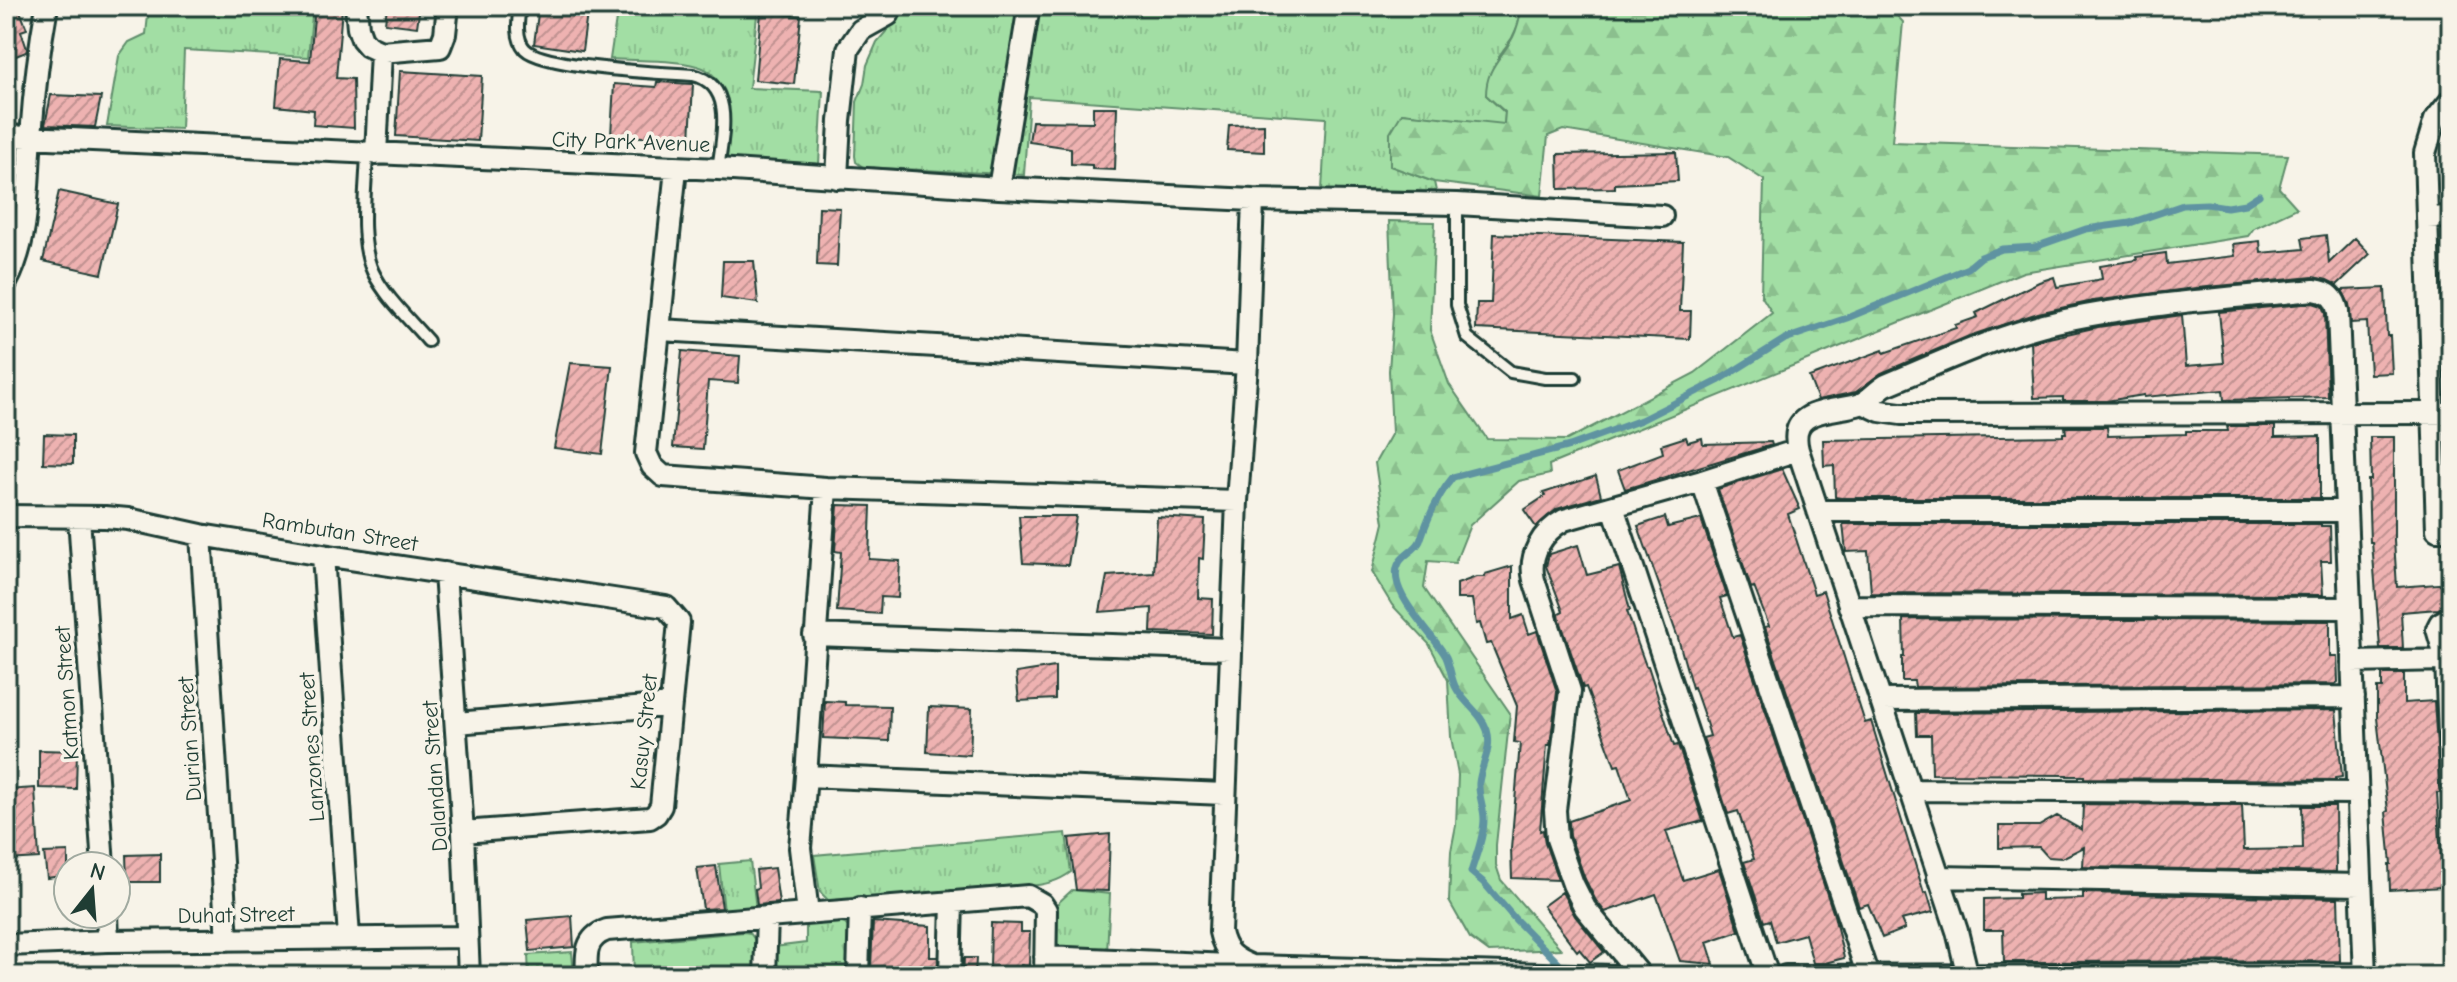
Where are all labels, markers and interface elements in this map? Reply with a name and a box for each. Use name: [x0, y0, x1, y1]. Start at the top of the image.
street label: City Park Avenue: [551, 126, 711, 158]
street label: Rambutan Street: [260, 507, 420, 557]
street label: Katmon Street: [49, 624, 85, 761]
street label: Lanzones Street: [294, 671, 330, 823]
street label: Kasuy Street: [625, 672, 663, 791]
street label: Durian Street: [173, 675, 207, 802]
street label: Dalandan Street: [417, 699, 453, 852]
north arrow: [52, 850, 132, 930]
text: N: [87, 857, 108, 886]
street label: Duhat Street: [177, 901, 295, 929]

